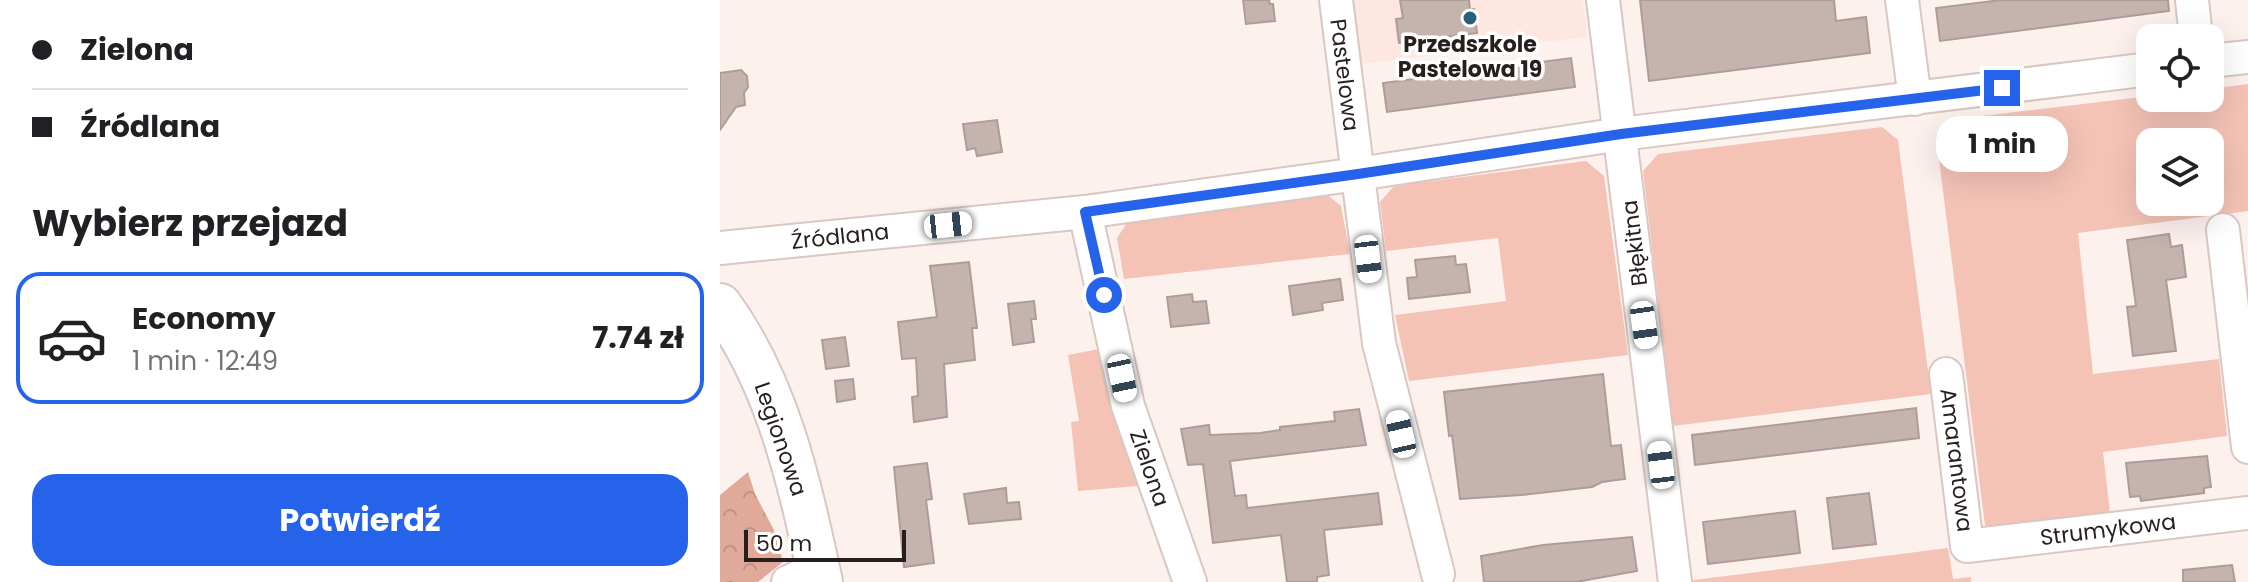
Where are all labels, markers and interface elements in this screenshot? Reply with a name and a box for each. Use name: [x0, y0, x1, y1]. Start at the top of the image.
marker: Przedszkole Pastelowa 19: [1461, 9, 1479, 27]
street label: Pastelowa: [1322, 17, 1367, 133]
map controls: [2136, 24, 2224, 216]
button: locate: [2136, 24, 2224, 112]
text: Zielona: [80, 28, 194, 71]
place label: Przedszkole Pastelowa 19: [1398, 29, 1542, 85]
route end: [1984, 70, 2020, 106]
text: Źródlana: [80, 105, 220, 148]
callout: 1 min: [1936, 116, 2068, 172]
text: 1 min: [1968, 126, 2036, 162]
button: layers: [2136, 128, 2224, 216]
text: Wybierz przejazd: [32, 198, 348, 249]
street label: Błękitna: [1614, 198, 1655, 288]
car: [923, 211, 973, 239]
street label: Źródlana: [790, 216, 891, 257]
car: [1353, 234, 1383, 284]
route start: [1086, 277, 1122, 313]
text: Economy: [132, 297, 276, 340]
car: [1629, 300, 1659, 350]
icon: car: [36, 302, 108, 374]
text: 7.74 zł: [592, 316, 684, 359]
text: 1 min · 12:49: [132, 343, 278, 379]
car: [1105, 352, 1139, 404]
street label: Legionowa: [747, 378, 814, 500]
street label: Amarantowa: [1932, 386, 1981, 534]
car: [1384, 408, 1418, 460]
street label: Zielona: [1122, 426, 1177, 511]
car: [1646, 440, 1676, 490]
button: Potwierdź: [32, 474, 688, 566]
street label: Strumykowa: [2038, 506, 2178, 553]
scale bar: [744, 526, 906, 562]
text: 50 m: [756, 528, 812, 559]

